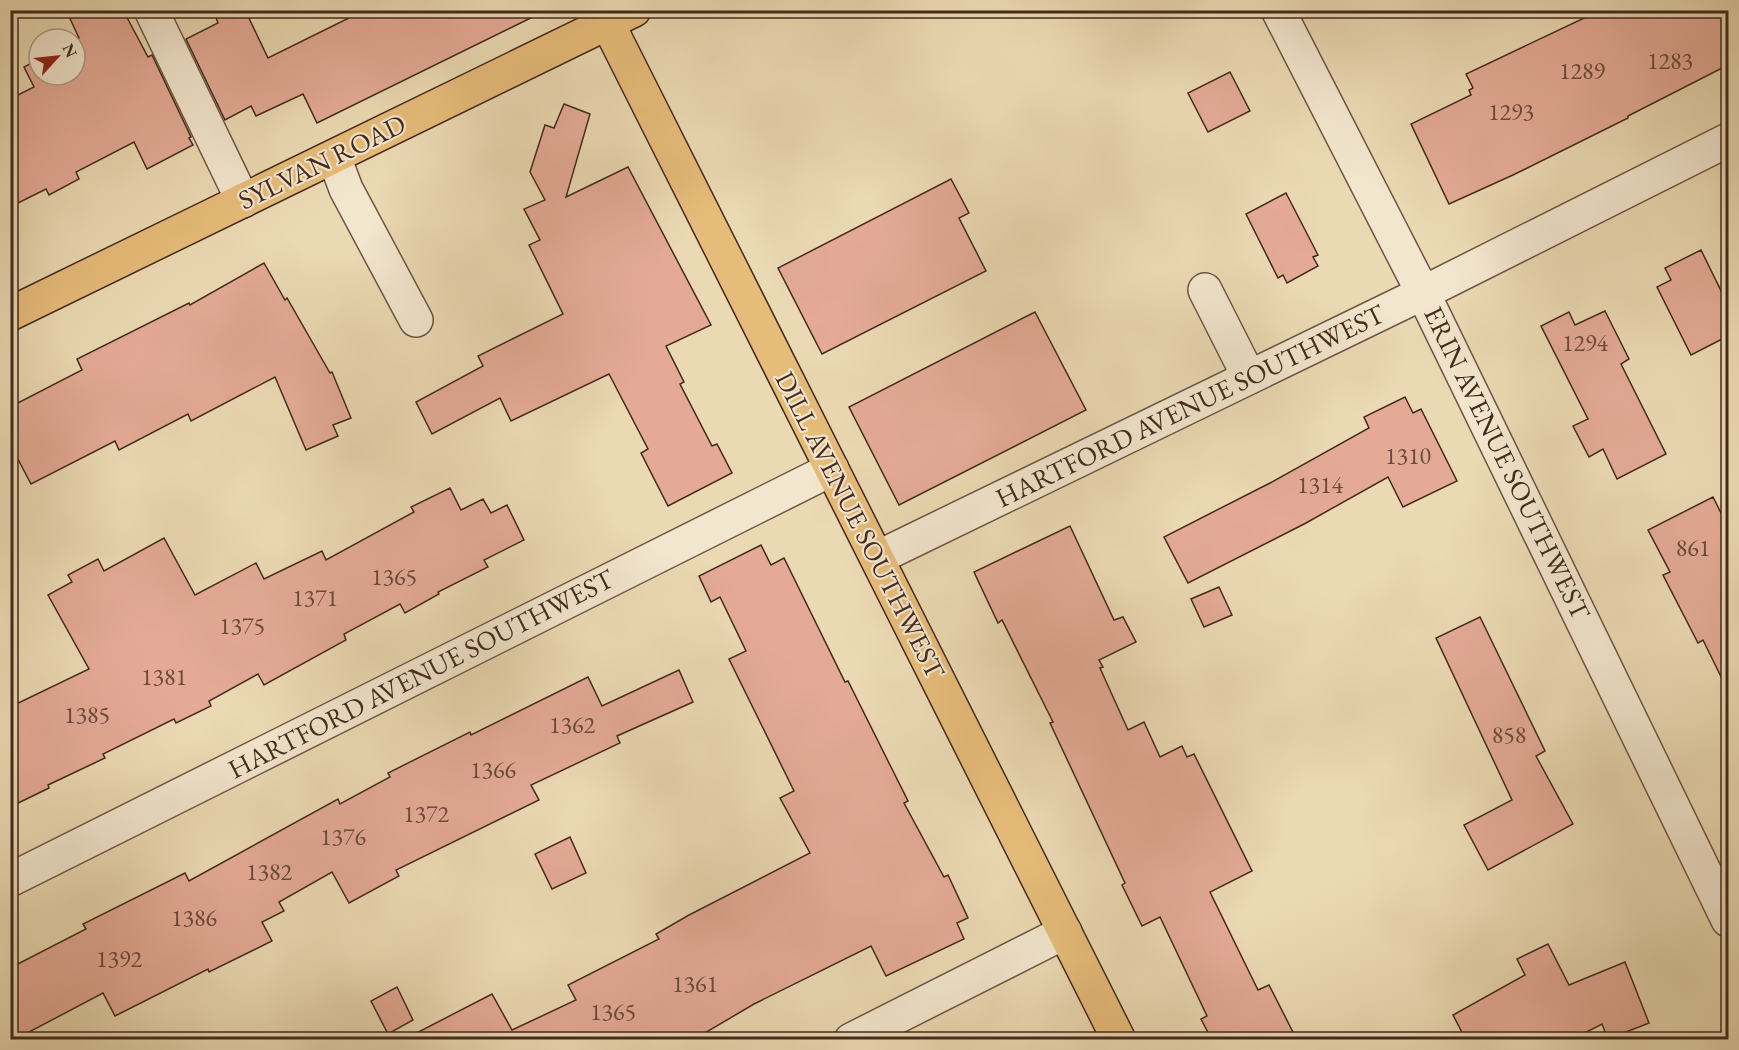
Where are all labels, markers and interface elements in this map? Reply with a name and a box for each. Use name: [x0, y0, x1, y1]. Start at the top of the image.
north arrow: [27, 27, 87, 87]
text: N: [58, 40, 82, 61]
house number: 1283: [1647, 45, 1693, 76]
house number: 1289: [1559, 55, 1606, 86]
house number: 1293: [1488, 96, 1534, 127]
street label: SYLVAN ROAD: [232, 106, 411, 217]
street label: HARTFORD AVENUE SOUTHWEST: [990, 296, 1391, 515]
street label: ERIN AVENUE SOUTHWEST: [1416, 300, 1599, 626]
house number: 1294: [1562, 327, 1609, 358]
street label: DILL AVENUE SOUTHWEST: [768, 365, 954, 685]
house number: 1310: [1385, 440, 1431, 471]
house number: 1314: [1297, 469, 1344, 500]
house number: 861: [1676, 532, 1710, 563]
street label: HARTFORD AVENUE SOUTHWEST: [222, 560, 620, 786]
house number: 1365: [371, 561, 417, 592]
house number: 1371: [292, 582, 338, 613]
house number: 1375: [219, 610, 265, 641]
house number: 1381: [141, 661, 187, 692]
house number: 1385: [64, 699, 110, 730]
house number: 1362: [549, 709, 596, 740]
house number: 858: [1492, 719, 1526, 750]
house number: 1366: [470, 754, 516, 785]
house number: 1372: [403, 798, 450, 829]
house number: 1376: [320, 821, 366, 852]
house number: 1382: [246, 856, 293, 887]
house number: 1386: [171, 902, 217, 933]
house number: 1392: [96, 943, 143, 974]
house number: 1361: [672, 968, 718, 999]
house number: 1365: [590, 996, 636, 1027]

